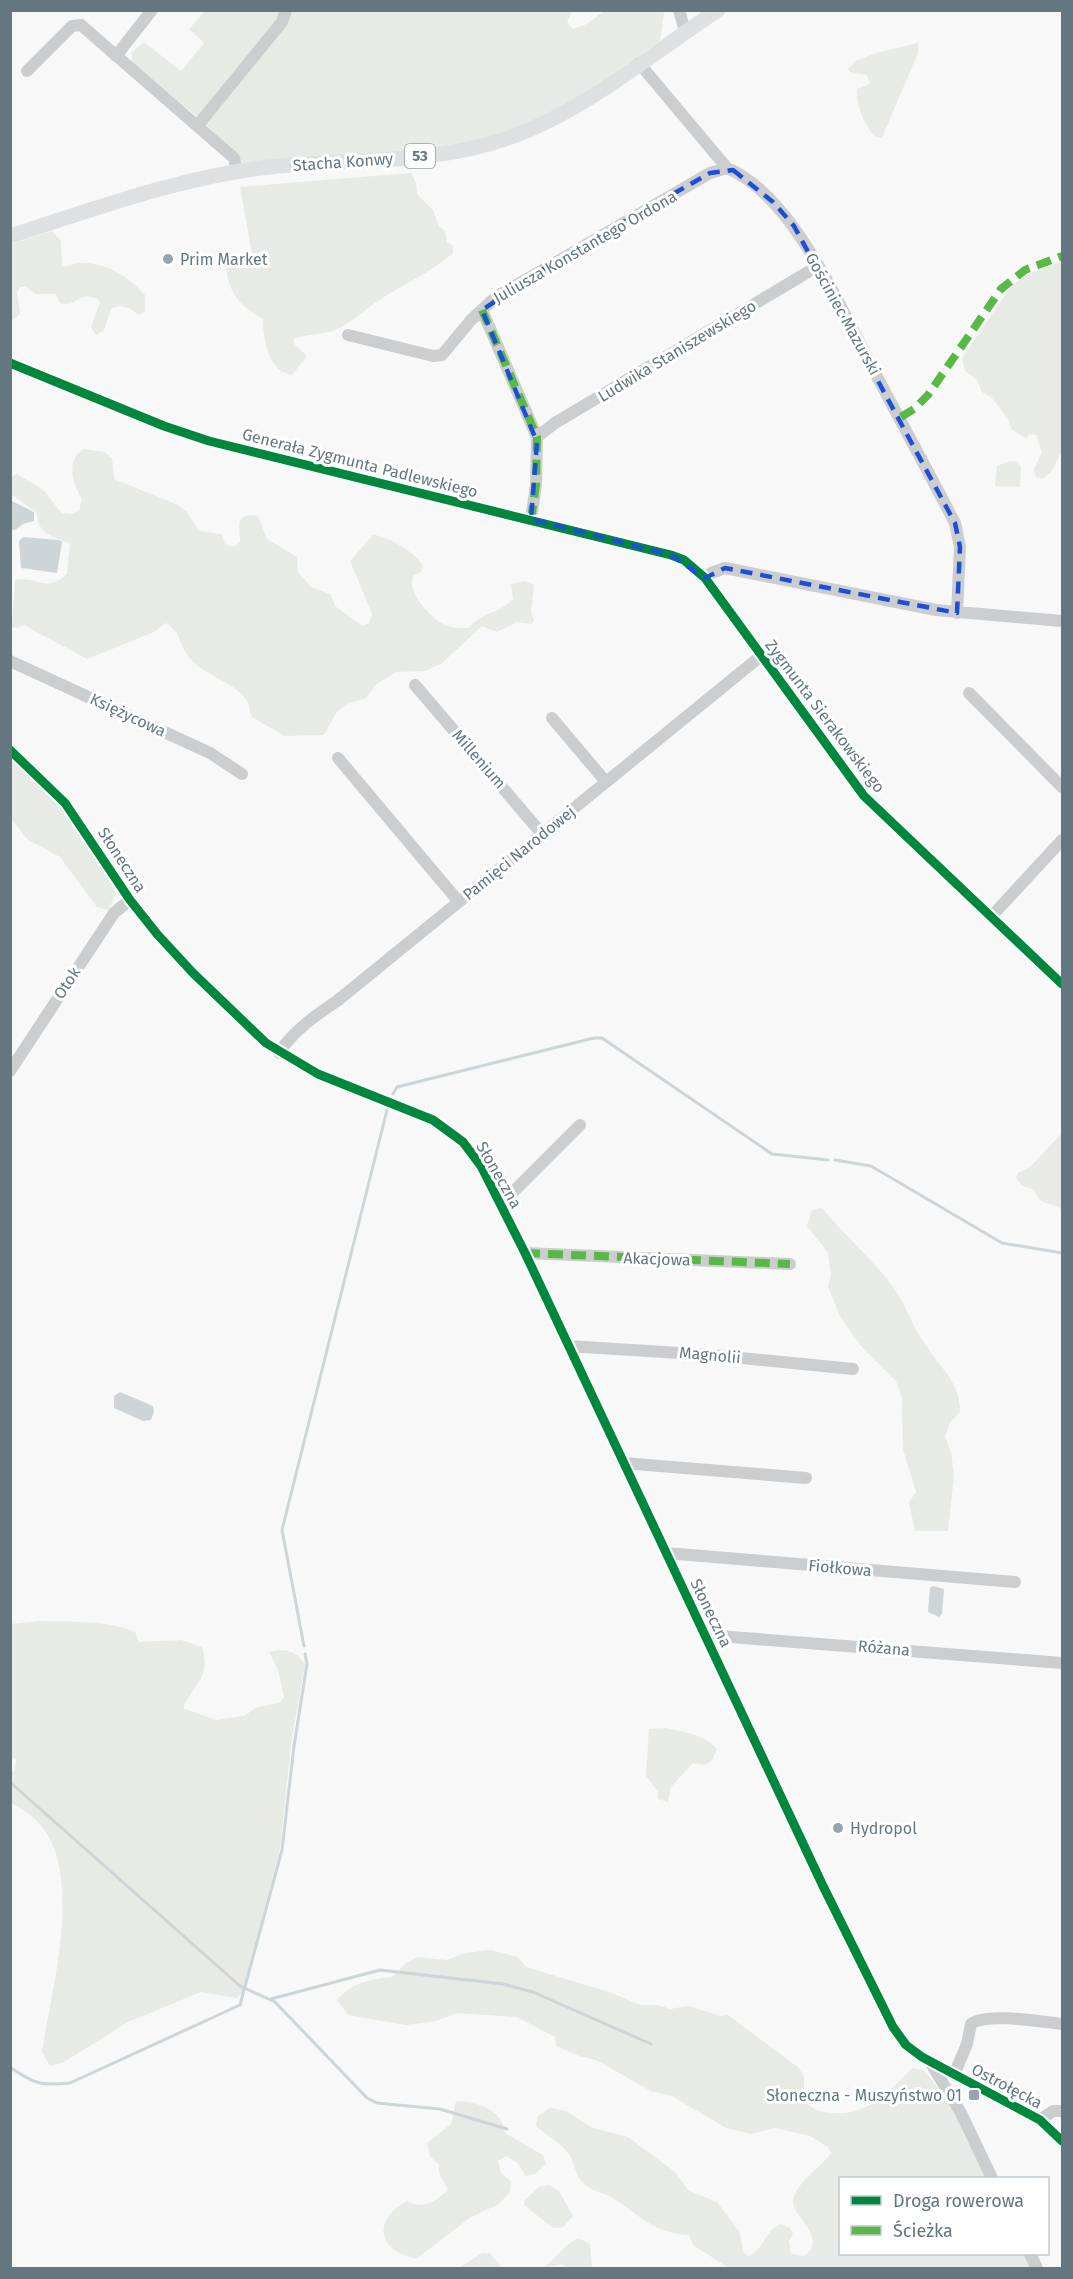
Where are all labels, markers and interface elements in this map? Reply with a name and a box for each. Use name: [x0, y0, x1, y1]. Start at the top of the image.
road number: 53: [405, 144, 435, 168]
street label: Stacha Konwy: [292, 149, 394, 175]
street label: Juliusza Konstantego Ordona: [490, 187, 680, 307]
street label: Gościniec Mazurski: [801, 249, 885, 379]
place label: Prim Market: [180, 250, 268, 269]
marker: Prim Market: [161, 252, 175, 266]
street label: Ludwika Staniszewskiego: [594, 296, 760, 406]
street label: Generała Zygmunta Padlewskiego: [240, 425, 480, 501]
street label: Zygmunta Sierakowskiego: [761, 636, 889, 796]
street label: Księżycowa: [87, 689, 169, 741]
street label: Millenium: [448, 726, 510, 792]
street label: Pamięci Narodowej: [459, 802, 579, 904]
street label: Słoneczna: [94, 824, 150, 896]
street label: Otok: [50, 963, 85, 1002]
street label: Słoneczna: [472, 1138, 526, 1212]
street label: Akacjowa: [623, 1248, 691, 1270]
street label: Magnolii: [678, 1343, 742, 1367]
street label: Fiołkowa: [808, 1556, 872, 1580]
street label: Słoneczna: [686, 1576, 736, 1650]
street label: Różana: [857, 1636, 911, 1660]
place label: Hydropol: [850, 1819, 917, 1838]
marker: Hydropol: [831, 1821, 845, 1835]
street label: Ostrołęcka: [968, 2059, 1046, 2113]
place label: Słoneczna - Muszyństwo 01: [766, 2086, 962, 2105]
marker: Słoneczna - Muszyństwo 01: [967, 2088, 981, 2102]
legend: [839, 2177, 1049, 2255]
text: Droga rowerowa: [893, 2190, 1024, 2212]
text: Ścieżka: [893, 2220, 953, 2242]

